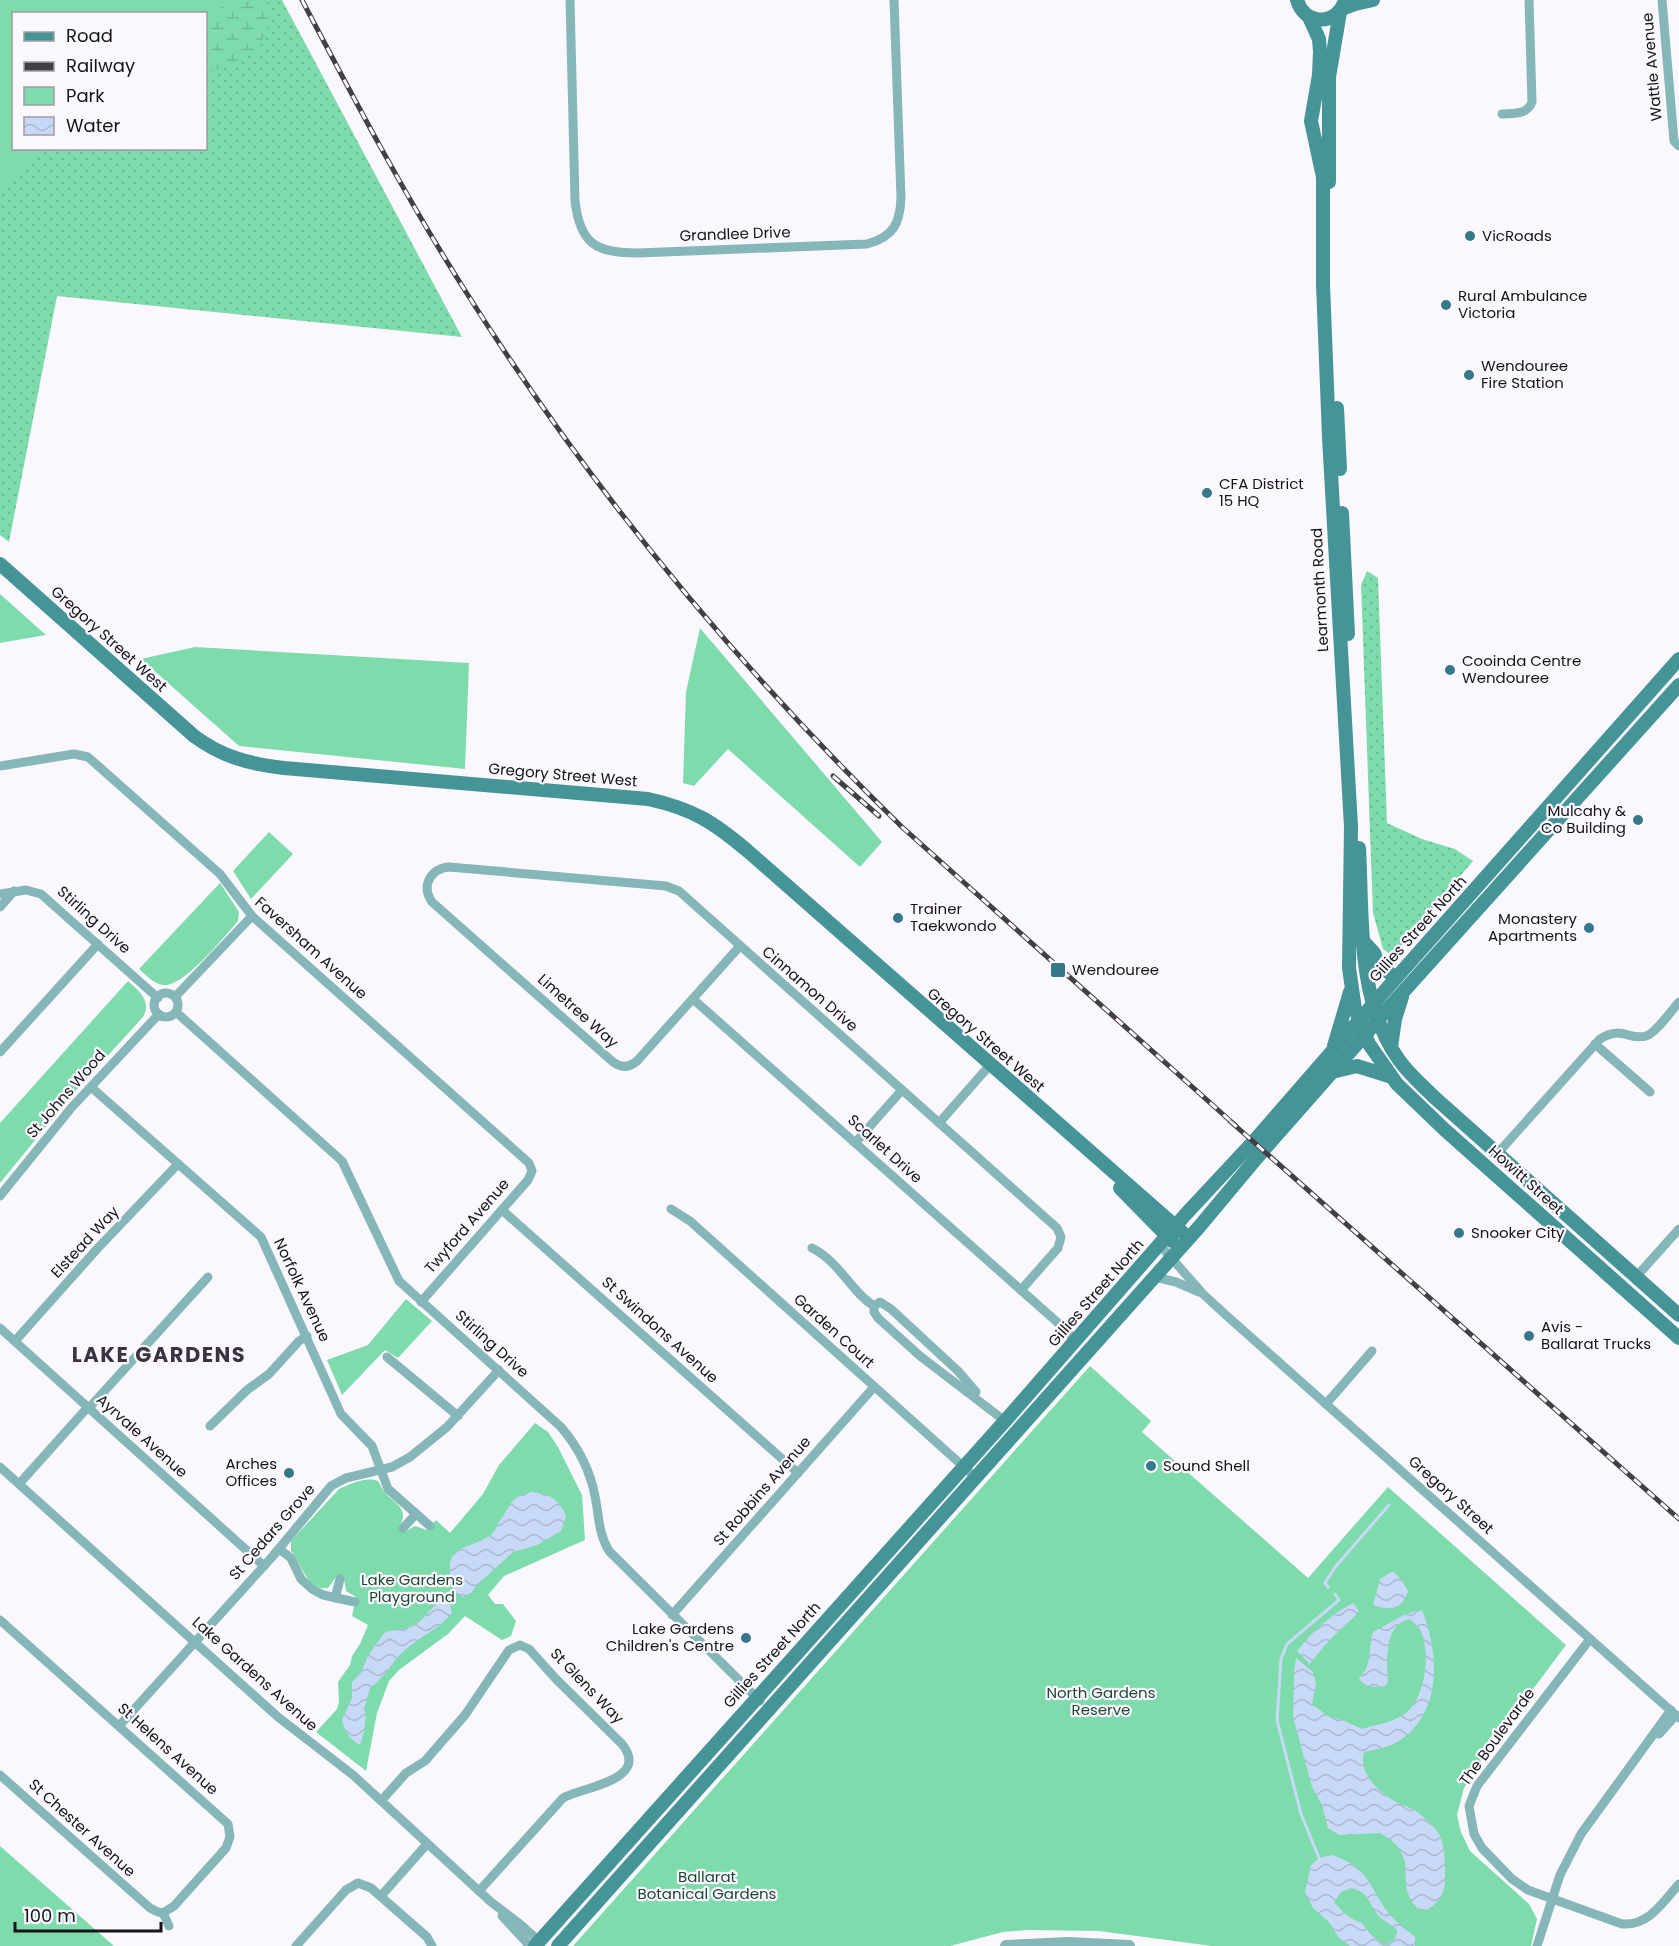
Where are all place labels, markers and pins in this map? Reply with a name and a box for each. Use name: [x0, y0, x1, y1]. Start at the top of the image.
place label: VicRoads: [1482, 225, 1552, 246]
marker: VicRoads: [1463, 229, 1477, 243]
place label: Rural Ambulance Victoria: [1458, 285, 1587, 323]
marker: Rural Ambulance Victoria: [1439, 298, 1453, 312]
place label: Wendouree Fire Station: [1481, 355, 1568, 393]
marker: Wendouree Fire Station: [1462, 368, 1476, 382]
place label: CFA District 15 HQ: [1219, 473, 1304, 511]
marker: CFA District 15 HQ: [1200, 486, 1214, 500]
place label: Cooinda Centre Wendouree: [1462, 650, 1581, 688]
marker: Cooinda Centre Wendouree: [1443, 663, 1457, 677]
place label: Mulcahy & Co Building: [1541, 800, 1626, 838]
marker: Mulcahy & Co Building: [1631, 813, 1645, 827]
place label: Trainer Taekwondo: [910, 898, 997, 936]
place label: Monastery Apartments: [1488, 908, 1578, 946]
marker: Trainer Taekwondo: [891, 911, 905, 925]
marker: Monastery Apartments: [1582, 921, 1596, 935]
place label: Wendouree: [1072, 959, 1159, 980]
marker: Wendouree: [1049, 961, 1067, 979]
place label: Snooker City: [1471, 1222, 1565, 1243]
marker: Snooker City: [1452, 1226, 1466, 1240]
place label: Avis - Ballarat Trucks: [1541, 1316, 1651, 1354]
marker: Avis - Ballarat Trucks: [1522, 1329, 1536, 1343]
place label: Arches Offices: [225, 1453, 277, 1491]
place label: Sound Shell: [1163, 1455, 1250, 1476]
marker: Sound Shell: [1144, 1459, 1158, 1473]
marker: Arches Offices: [282, 1466, 296, 1480]
place label: Lake Gardens Children's Centre: [606, 1618, 734, 1656]
marker: Lake Gardens Children's Centre: [739, 1631, 753, 1645]

